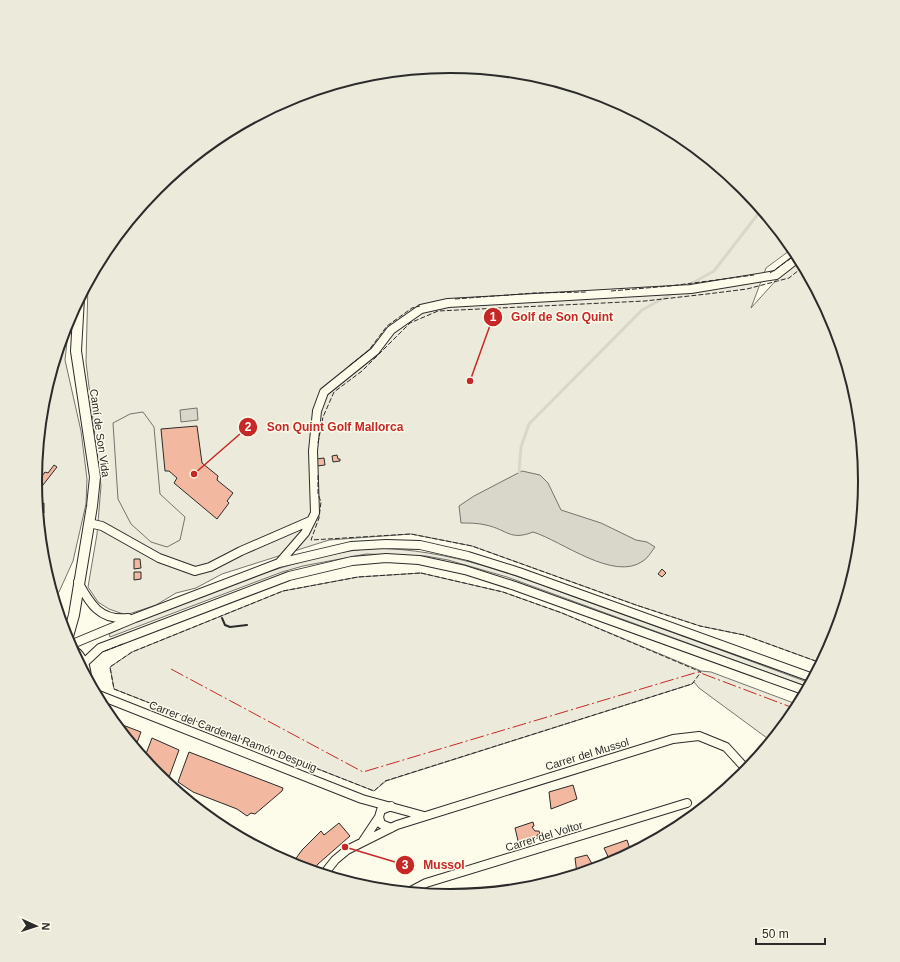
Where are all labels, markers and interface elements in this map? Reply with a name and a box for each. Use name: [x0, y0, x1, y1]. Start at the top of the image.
callout: Golf de Son Quint: [483, 305, 621, 329]
text: 1: [490, 310, 497, 324]
text: Golf de Son Quint: [511, 310, 613, 324]
street label: Camí de Son Vida: [88, 388, 112, 479]
callout: Son Quint Golf Mallorca: [238, 415, 411, 439]
text: 2: [245, 420, 252, 434]
text: Son Quint Golf Mallorca: [267, 420, 404, 434]
street label: Carrer del Cardenal Ramón Despuig: [148, 698, 318, 774]
street label: Carrer del Mussol: [544, 736, 630, 772]
street label: Carrer del Voltor: [504, 818, 584, 853]
callout: Mussol: [395, 853, 472, 877]
text: 3: [402, 858, 409, 872]
text: Mussol: [423, 858, 465, 872]
north arrow: [16, 906, 56, 946]
scale bar: [756, 920, 825, 946]
text: N: [40, 922, 52, 931]
text: 50 m: [762, 927, 789, 941]

